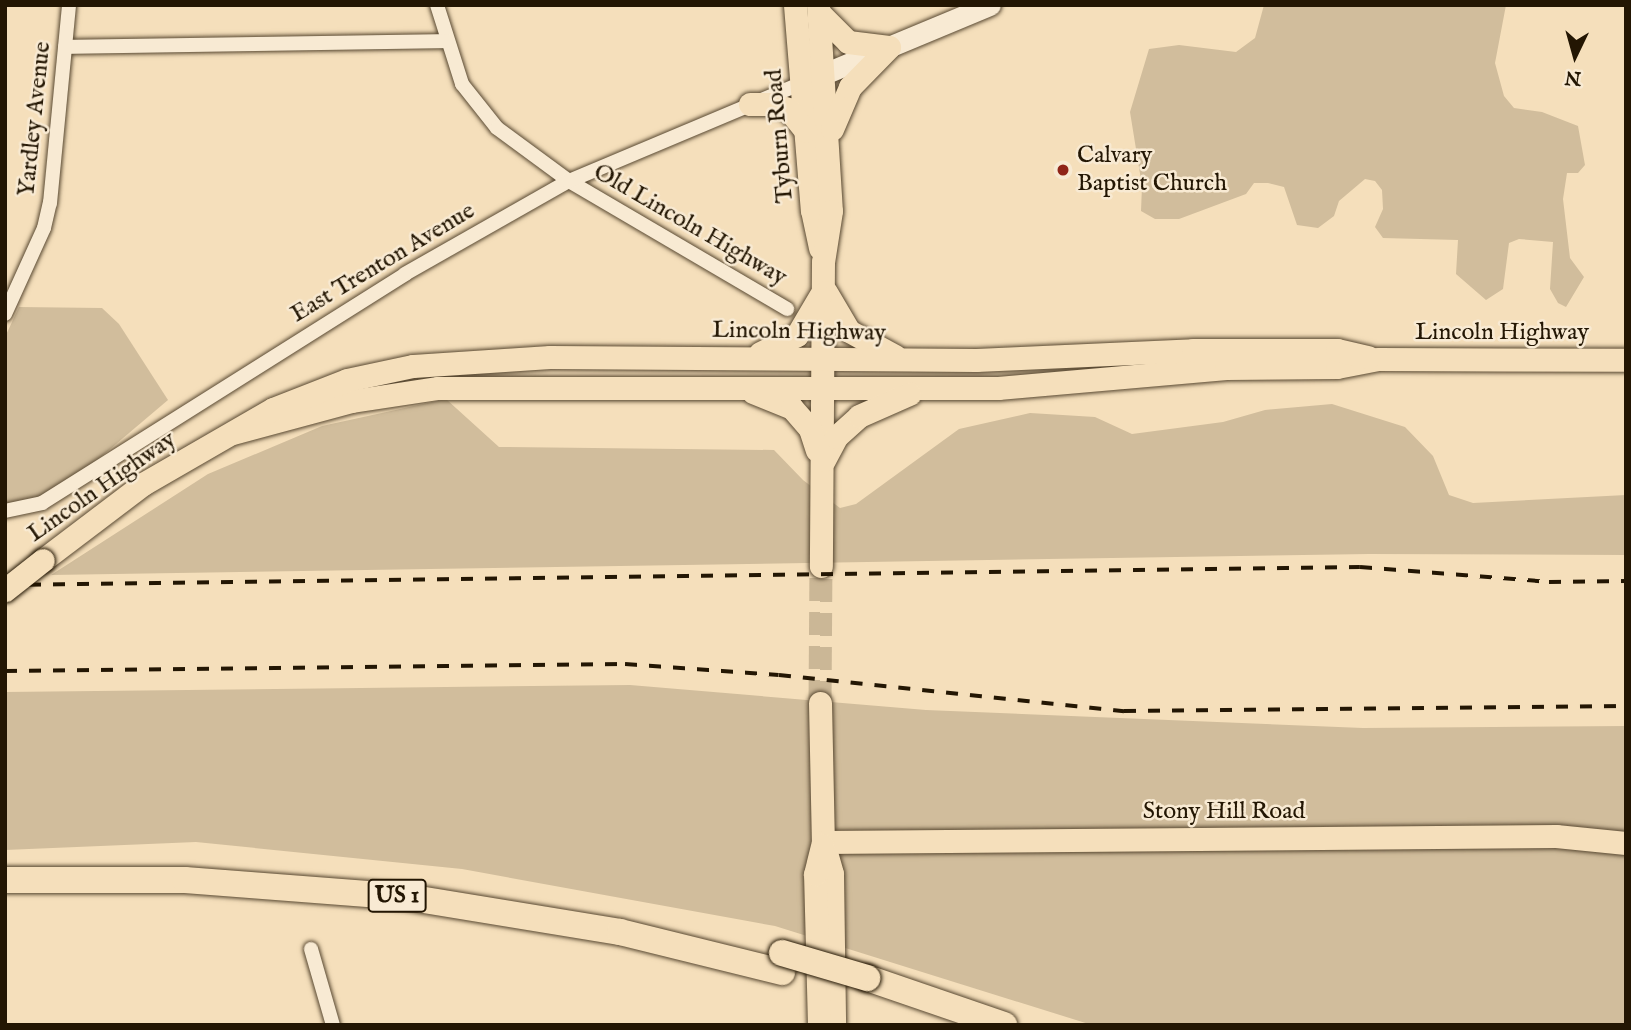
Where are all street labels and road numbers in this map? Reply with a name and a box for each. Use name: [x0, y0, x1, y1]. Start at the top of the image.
street label: Yardley Avenue: [13, 40, 57, 198]
street label: Tyburn Road: [760, 68, 800, 204]
street label: Old Lincoln Highway: [588, 158, 792, 292]
street label: East Trenton Avenue: [286, 197, 480, 329]
street label: Lincoln Highway: [712, 316, 886, 348]
street label: Lincoln Highway: [1415, 319, 1589, 347]
street label: Lincoln Highway: [22, 425, 182, 549]
street label: Stony Hill Road: [1143, 798, 1305, 826]
road number: US 1: [367, 876, 427, 916]

